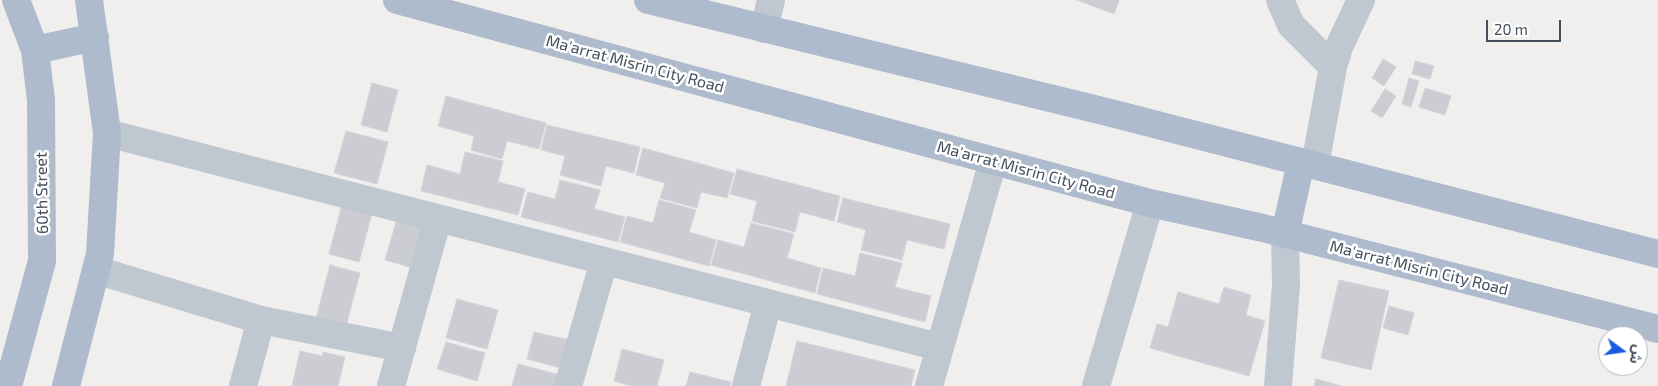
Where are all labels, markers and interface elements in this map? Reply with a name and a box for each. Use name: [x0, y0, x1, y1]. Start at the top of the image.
scale bar: [1488, 10, 1563, 42]
text: 20 m: [1494, 20, 1528, 38]
street label: Ma'arrat Misrin City Road: [544, 31, 726, 97]
street label: Ma'arrat Misrin City Road: [935, 137, 1117, 203]
street label: 60th Street: [32, 152, 52, 234]
street label: Ma'arrat Misrin City Road: [1328, 236, 1510, 300]
north arrow: [1598, 326, 1648, 376]
text: ش: [1627, 343, 1648, 366]

